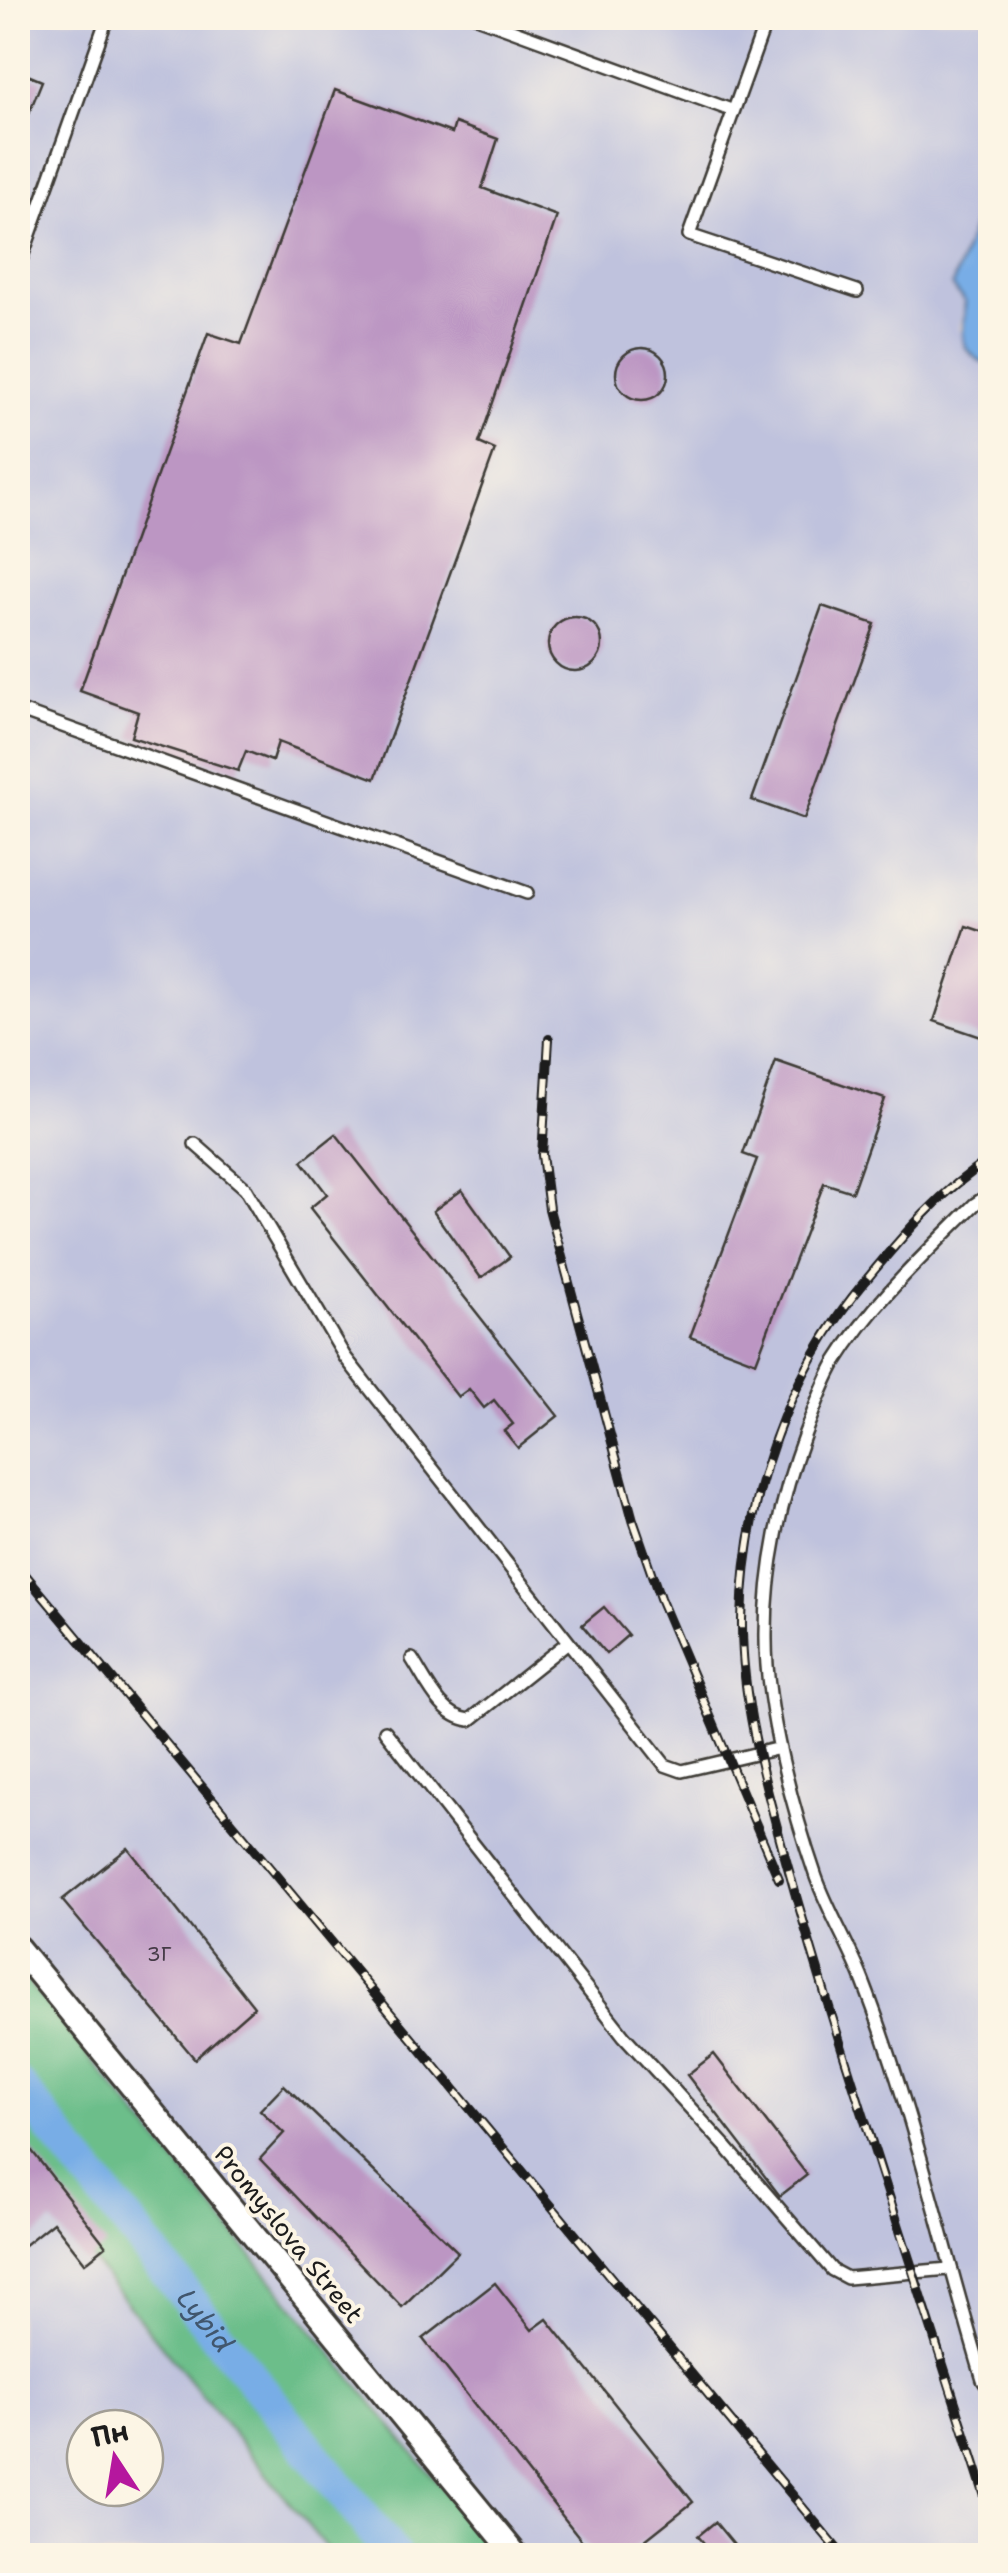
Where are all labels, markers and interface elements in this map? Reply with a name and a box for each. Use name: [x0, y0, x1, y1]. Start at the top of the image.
house number: 3Г: [147, 1941, 172, 1967]
street label: Promyslova Street: [207, 2138, 371, 2330]
water label: Lybid: [168, 2280, 243, 2361]
north arrow: [65, 2408, 165, 2508]
text: Пн: [88, 2411, 132, 2456]

